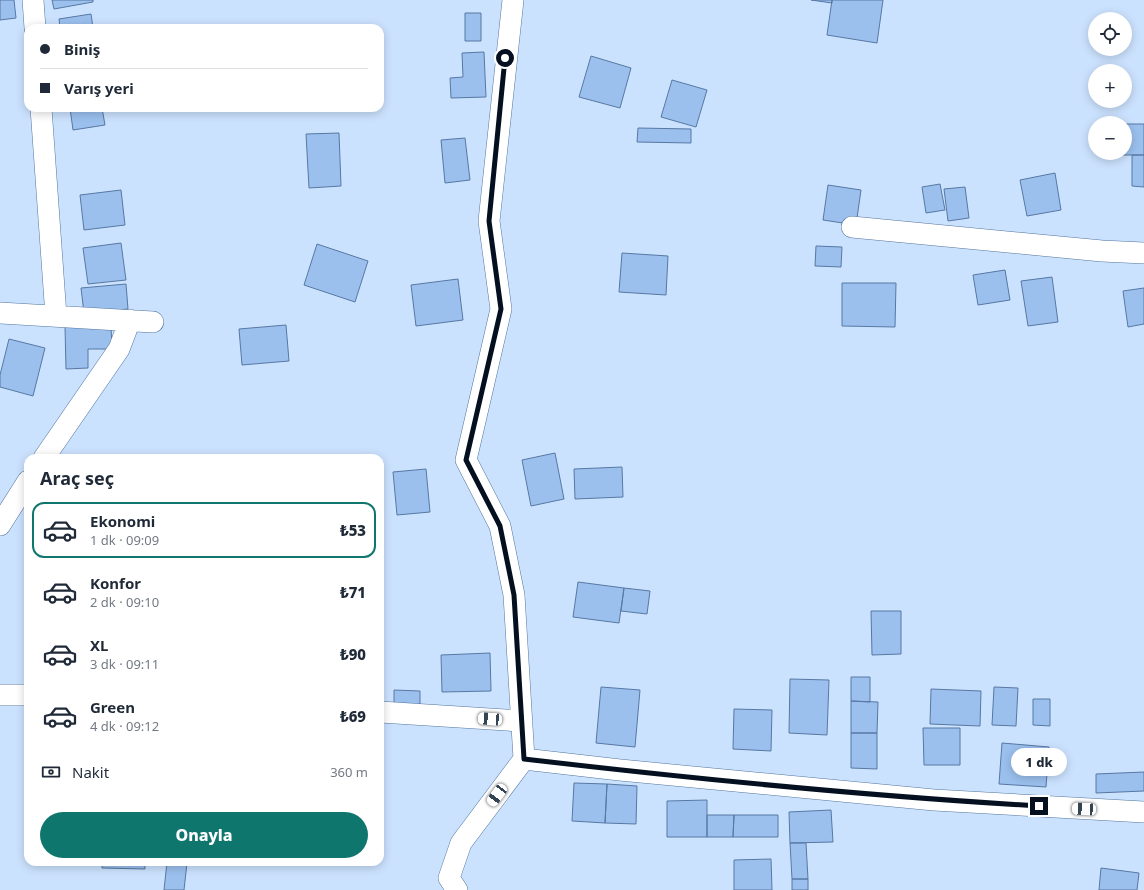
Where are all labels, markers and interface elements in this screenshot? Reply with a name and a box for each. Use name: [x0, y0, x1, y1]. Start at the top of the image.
map controls: [1088, 12, 1132, 160]
button: locate: [1088, 12, 1132, 56]
text: Biniş: [64, 39, 100, 59]
route start: [496, 49, 514, 67]
button: +: [1088, 64, 1132, 108]
text: Varış yeri: [64, 78, 134, 98]
button: −: [1088, 116, 1132, 160]
text: Araç seç: [40, 466, 114, 490]
text: Ekonomi: [90, 511, 155, 531]
icon: car: [42, 512, 78, 548]
text: ₺53: [340, 520, 366, 540]
text: 1 dk · 09:09: [90, 531, 159, 549]
text: Konfor: [90, 573, 141, 593]
icon: car: [42, 574, 78, 610]
text: ₺71: [340, 582, 366, 602]
text: 2 dk · 09:10: [90, 593, 159, 611]
text: XL: [90, 635, 108, 655]
icon: car: [42, 636, 78, 672]
text: ₺90: [340, 644, 366, 664]
text: 3 dk · 09:11: [90, 655, 159, 673]
text: Green: [90, 697, 135, 717]
icon: car: [42, 698, 78, 734]
text: ₺69: [340, 706, 366, 726]
car: [478, 712, 502, 726]
text: 4 dk · 09:12: [90, 717, 159, 735]
callout: 1 dk: [1011, 748, 1067, 776]
text: 1 dk: [1025, 753, 1053, 771]
icon: cash: [40, 761, 62, 783]
text: Nakit: [72, 762, 109, 782]
text: 360 m: [330, 763, 368, 781]
car: [485, 782, 509, 808]
route end: [1030, 797, 1048, 815]
car: [1072, 802, 1096, 816]
button: Onayla: [40, 812, 368, 858]

